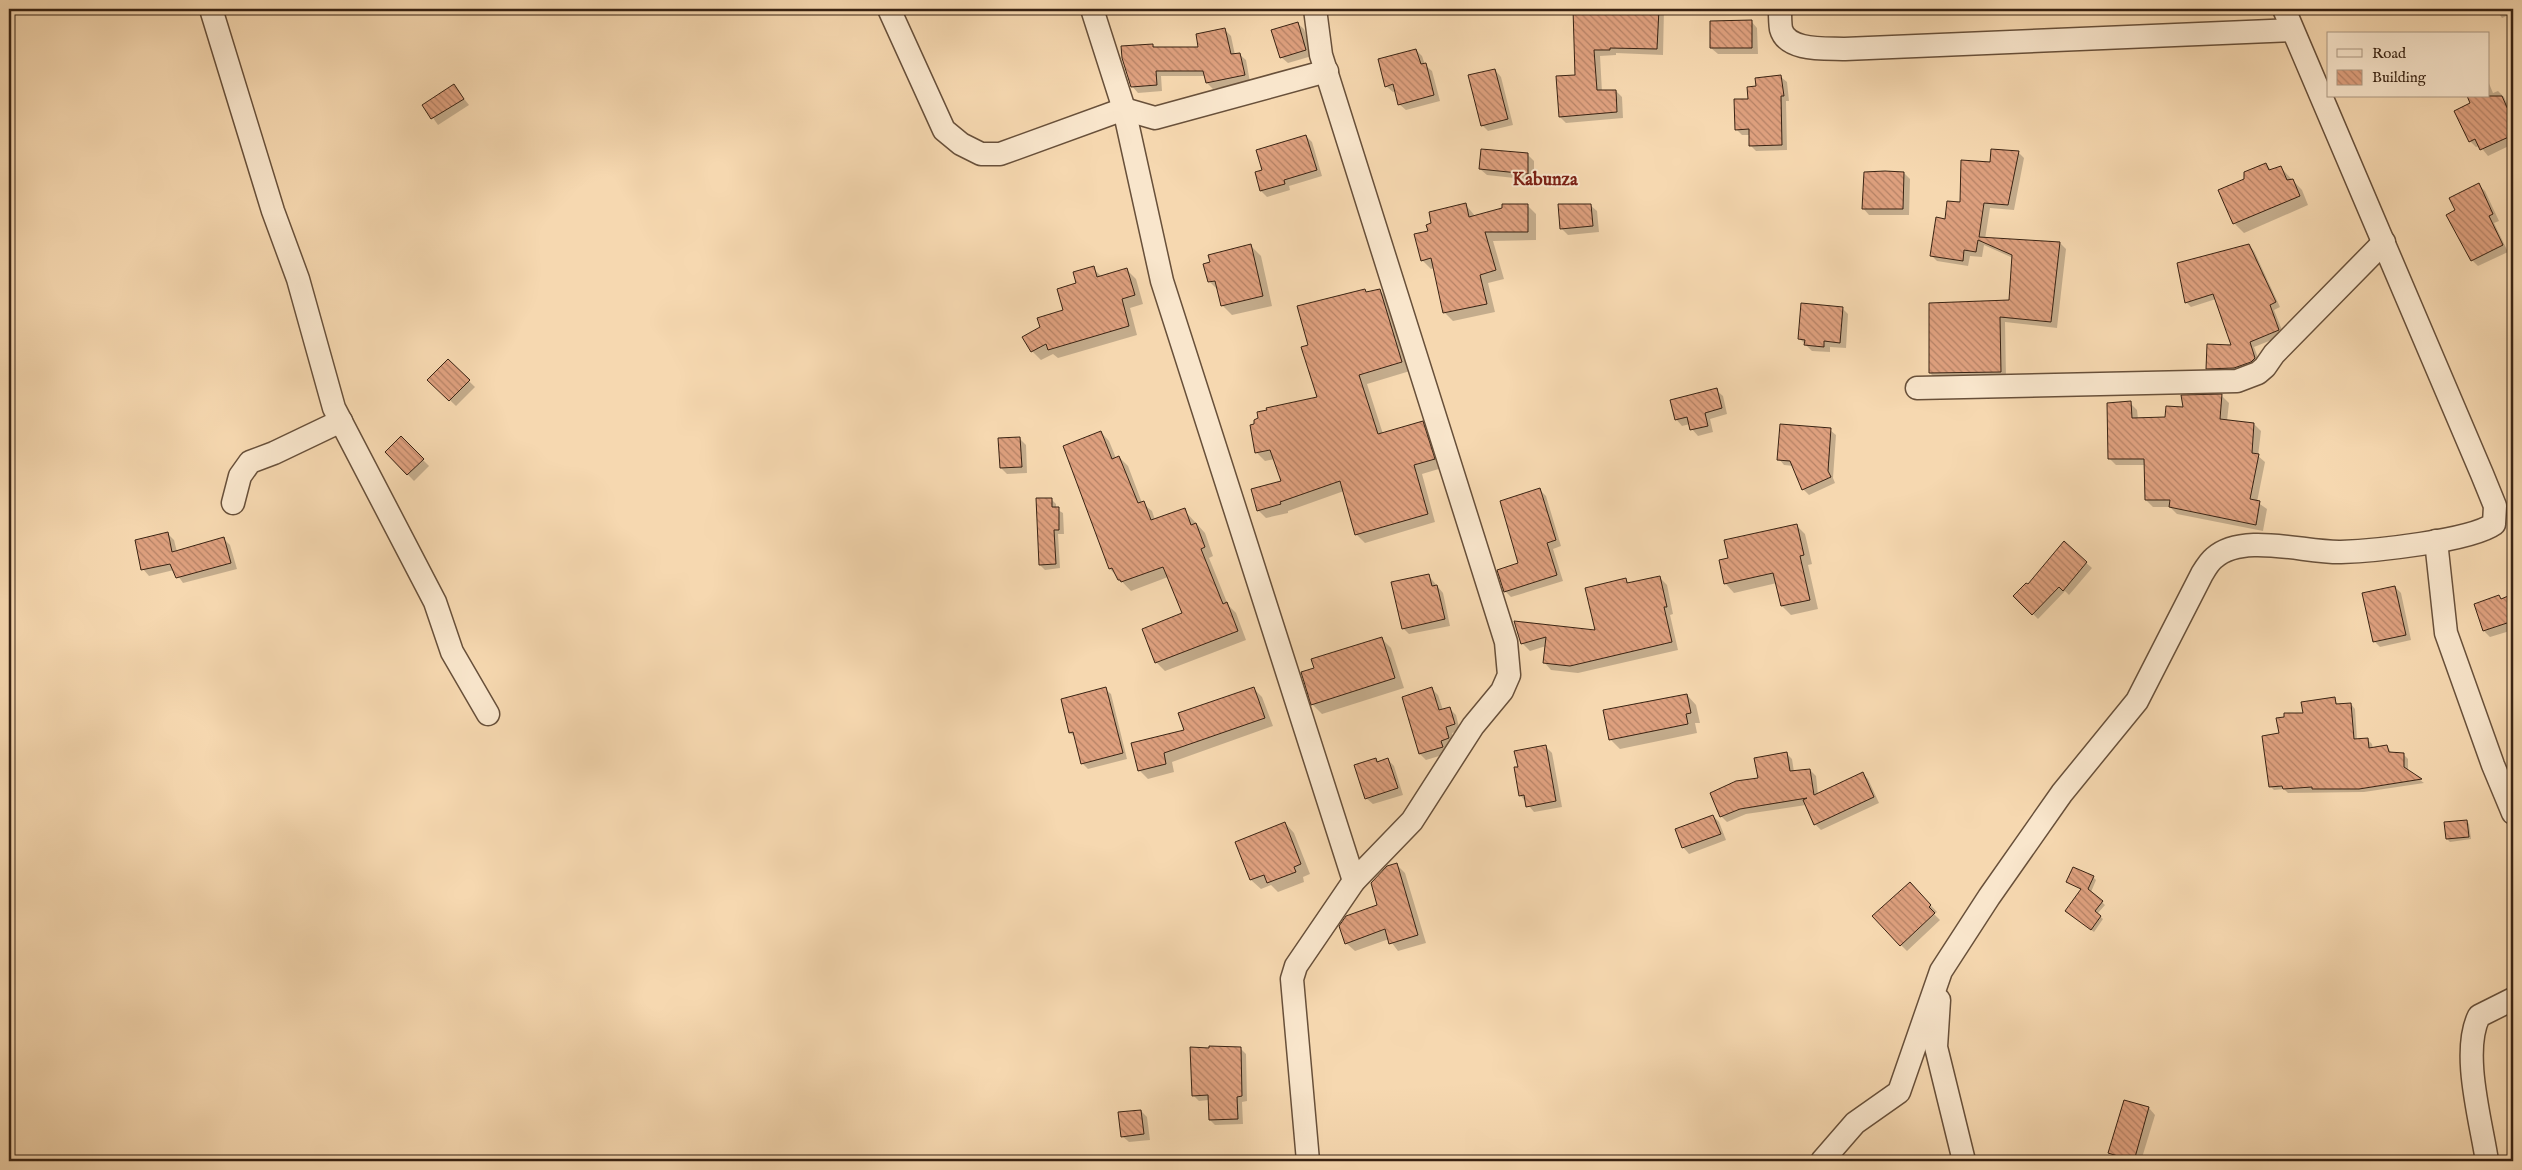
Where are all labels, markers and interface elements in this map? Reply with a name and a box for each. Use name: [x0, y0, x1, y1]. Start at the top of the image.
legend: [2327, 32, 2490, 98]
text: Road: [2372, 44, 2407, 63]
text: Building: [2372, 68, 2427, 87]
district label: Kabunza: [1512, 169, 1579, 192]

